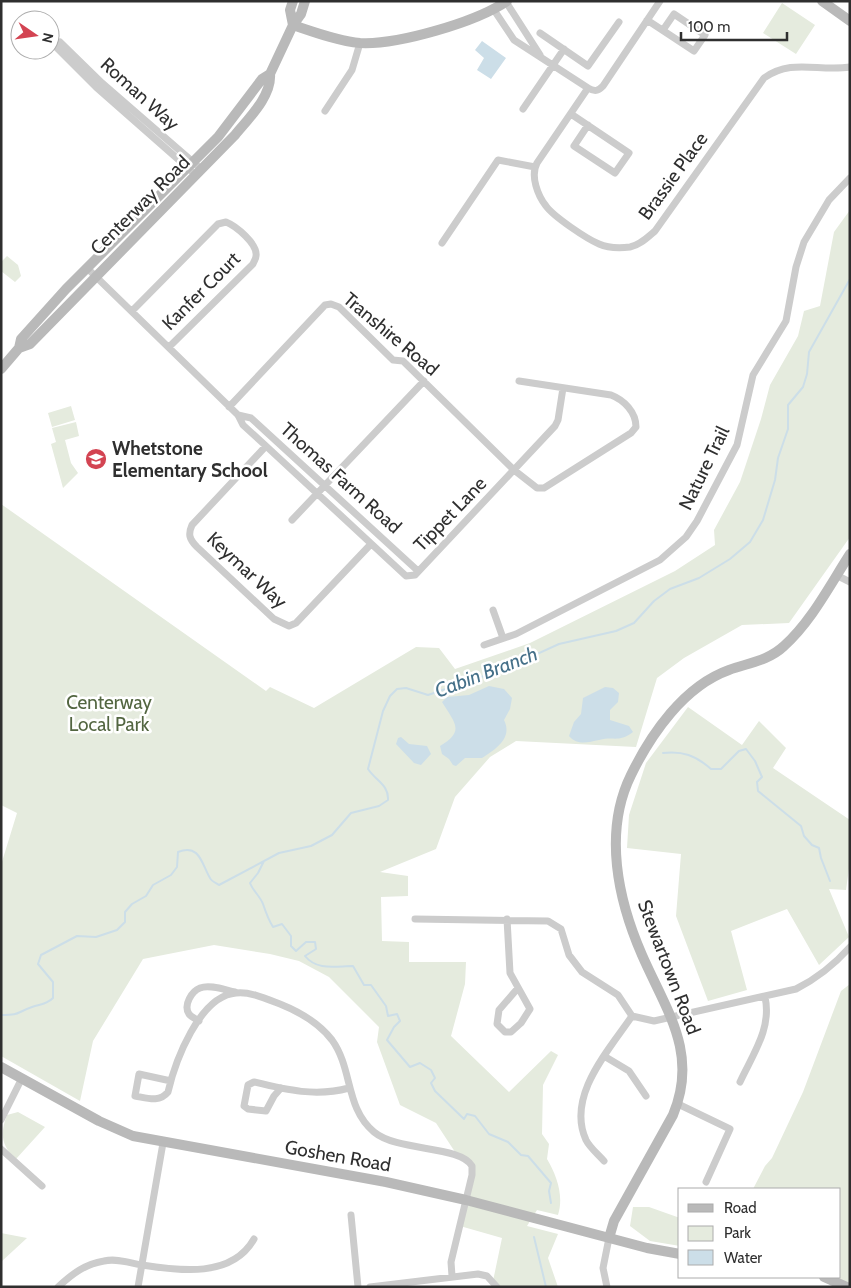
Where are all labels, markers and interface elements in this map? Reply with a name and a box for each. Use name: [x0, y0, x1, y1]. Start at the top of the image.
north arrow: [10, 10, 60, 60]
scale bar: [681, 10, 787, 42]
text: 100 m: [688, 18, 730, 36]
text: N: [38, 31, 58, 45]
street label: Roman Way: [96, 53, 184, 136]
street label: Brassie Place: [634, 128, 713, 224]
street label: Centerway Road: [85, 150, 195, 260]
street label: Kanfer Court: [157, 247, 245, 335]
street label: Transhire Road: [339, 288, 443, 380]
street label: Thomas Farm Road: [276, 418, 406, 538]
street label: Nature Trail: [674, 422, 734, 514]
place label: Whetstone Elementary School: [112, 437, 268, 482]
school or university icon: Whetstone Elementary School: [84, 447, 108, 471]
street label: Tippet Lane: [409, 472, 491, 556]
street label: Keymar Way: [202, 527, 292, 613]
water label: Cabin Branch: [431, 641, 541, 703]
park label: Centerway Local Park: [66, 691, 152, 736]
street label: Stewartown Road: [633, 896, 705, 1038]
street label: Goshen Road: [283, 1135, 393, 1177]
legend: [678, 1188, 841, 1278]
text: Road: [724, 1199, 757, 1217]
text: Park: [724, 1224, 751, 1242]
text: Water: [724, 1249, 762, 1267]

